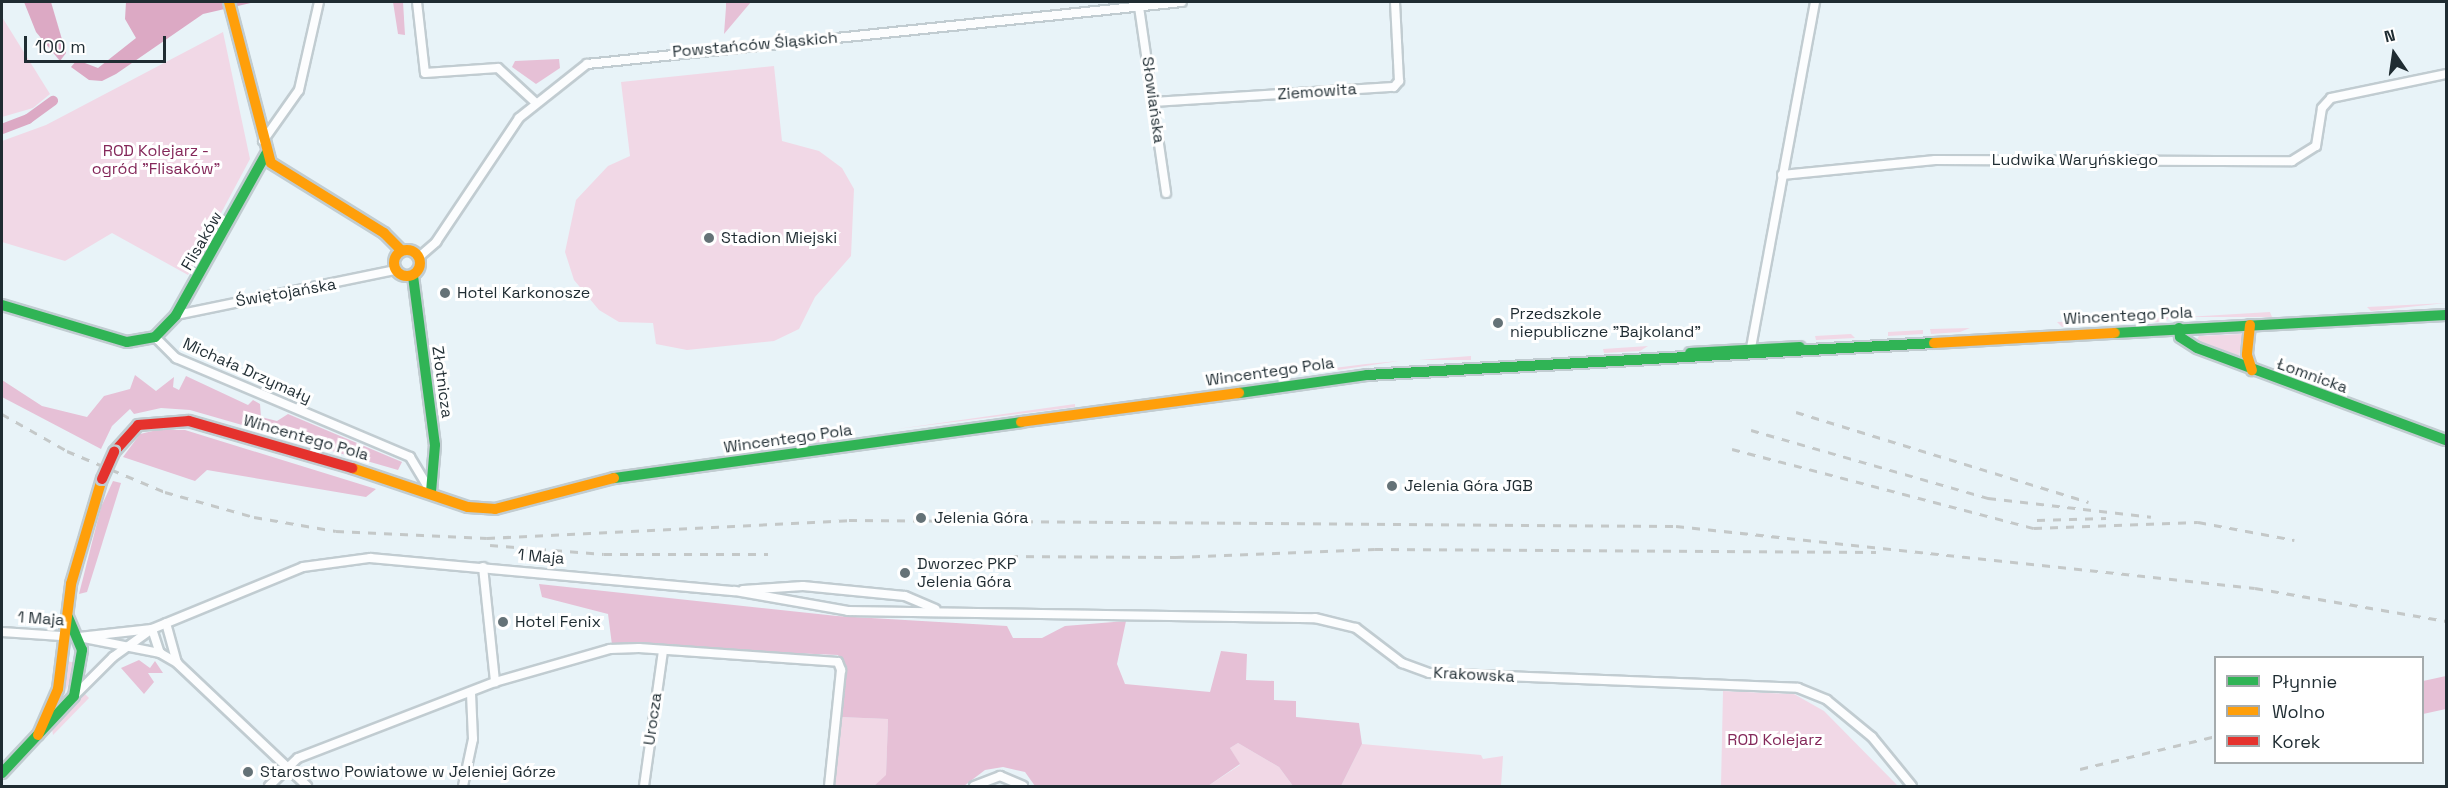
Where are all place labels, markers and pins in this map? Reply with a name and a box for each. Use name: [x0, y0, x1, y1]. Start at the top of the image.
place label: Stadion Miejski: [721, 228, 837, 248]
marker: Stadion Miejski: [702, 231, 716, 245]
place label: Hotel Karkonosze: [457, 283, 590, 303]
marker: Hotel Karkonosze: [438, 286, 452, 300]
place label: Przedszkole niepubliczne "Bajkoland": [1510, 304, 1701, 342]
marker: Przedszkole niepubliczne "Bajkoland": [1491, 316, 1505, 330]
place label: Jelenia Góra JGB: [1404, 476, 1533, 496]
marker: Jelenia Góra JGB: [1385, 479, 1399, 493]
place label: Jelenia Góra: [934, 508, 1028, 528]
marker: Jelenia Góra: [912, 509, 930, 527]
place label: Dworzec PKP Jelenia Góra: [917, 554, 1016, 592]
marker: Dworzec PKP Jelenia Góra: [898, 566, 912, 580]
place label: Hotel Fenix: [515, 612, 601, 632]
marker: Hotel Fenix: [496, 615, 510, 629]
place label: Starostwo Powiatowe w Jeleniej Górze: [260, 762, 556, 782]
marker: Starostwo Powiatowe w Jeleniej Górze: [241, 765, 255, 779]

